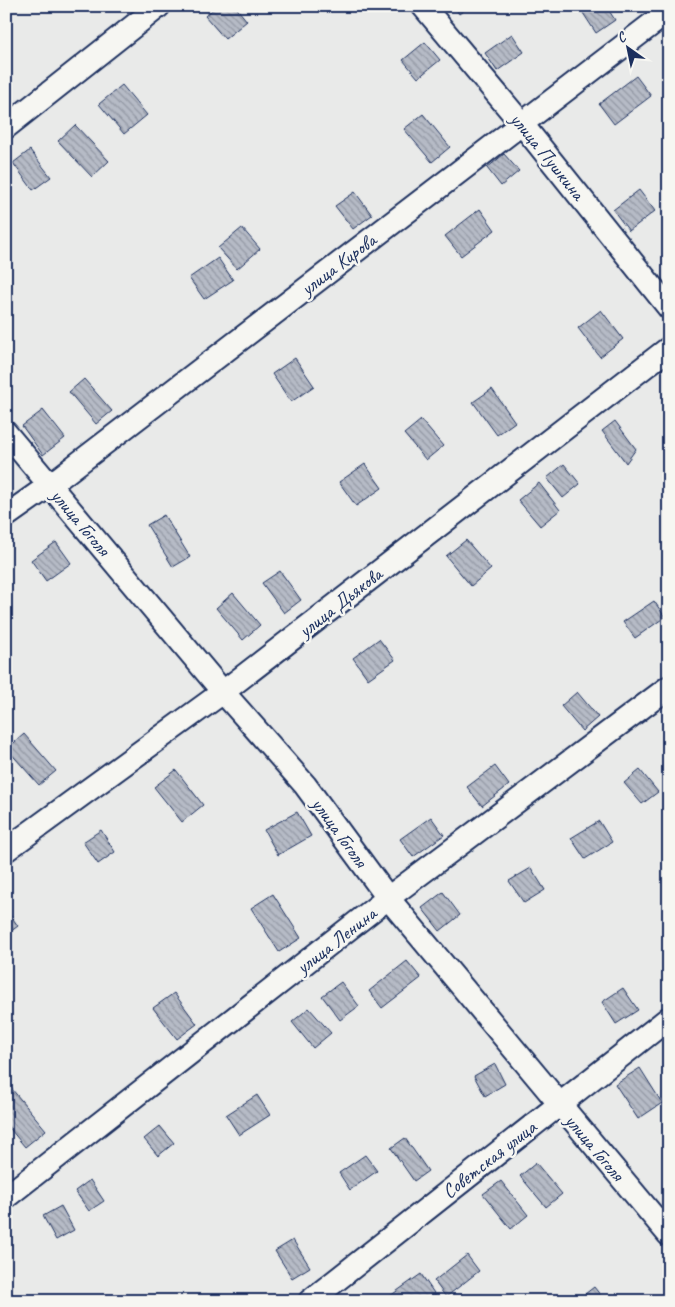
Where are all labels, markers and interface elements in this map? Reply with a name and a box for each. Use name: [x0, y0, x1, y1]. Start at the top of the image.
north arrow: [602, 22, 652, 72]
text: С: [614, 27, 630, 47]
street label: улица Пушкина: [504, 107, 592, 207]
street label: улица Кирова: [295, 227, 383, 302]
street label: улица Гоголя: [45, 483, 117, 563]
street label: улица Дьякова: [293, 561, 389, 644]
street label: улица Гоголя: [305, 792, 374, 874]
street label: улица Ленина: [290, 900, 383, 980]
street label: улица Гоголя: [559, 1108, 631, 1188]
street label: Советская улица: [437, 1114, 542, 1204]

